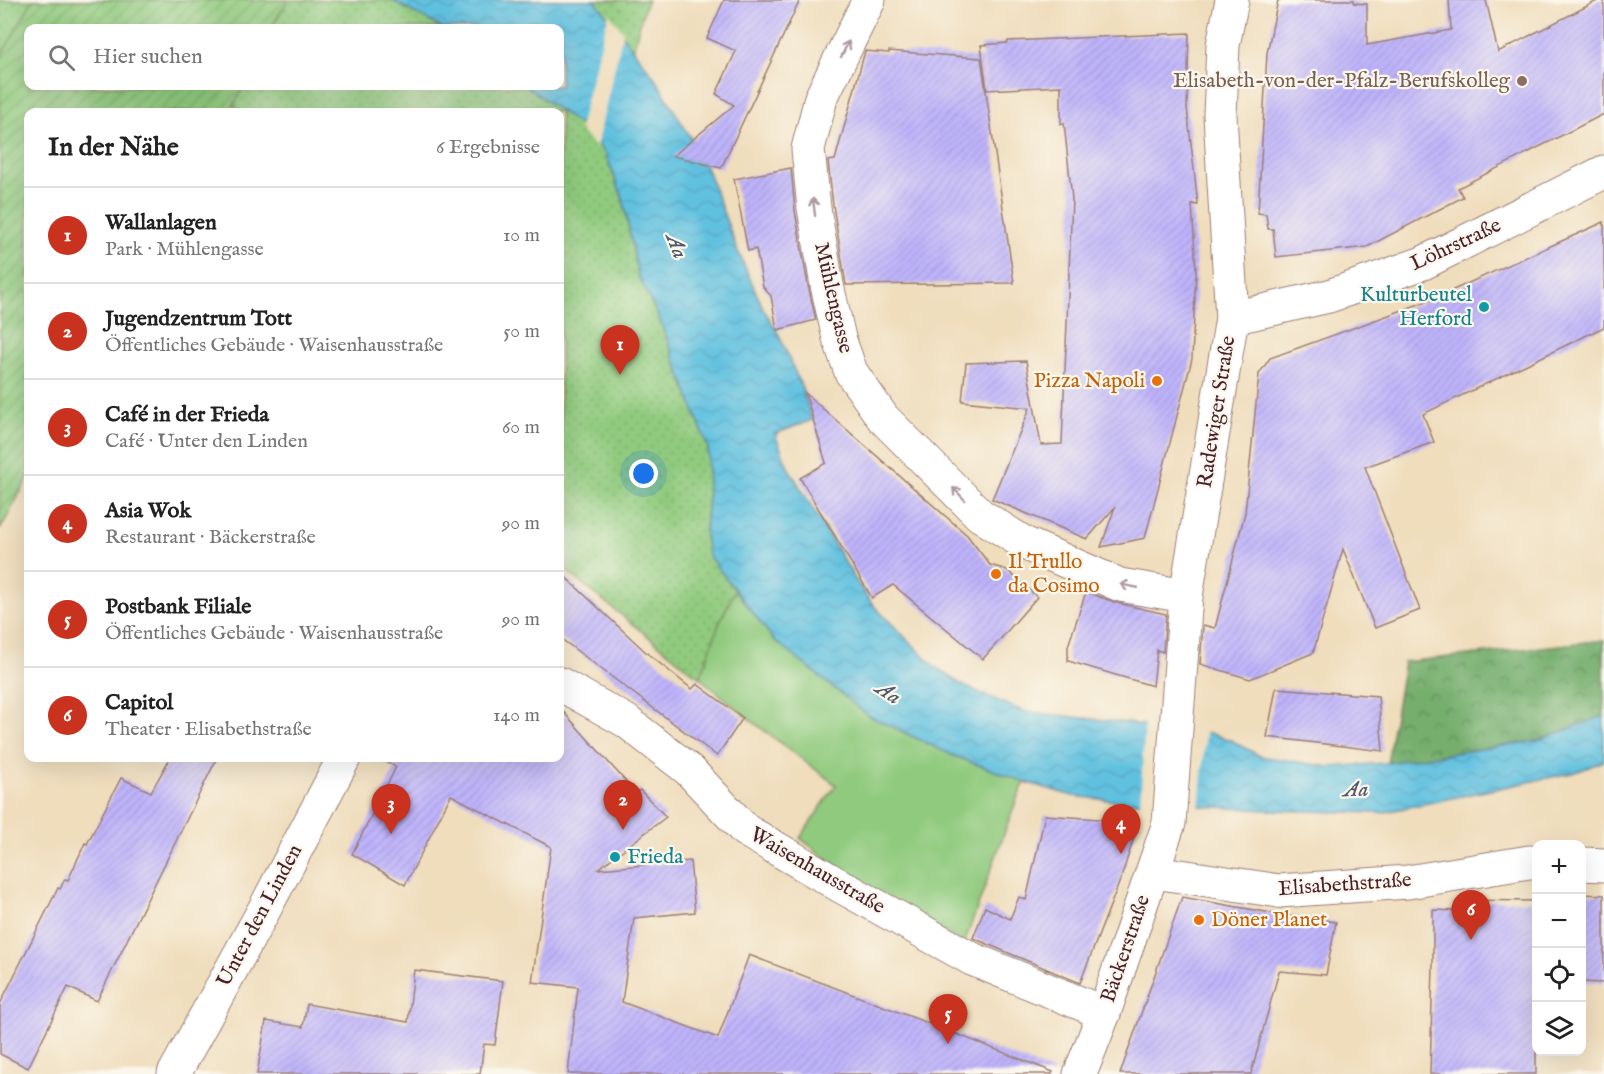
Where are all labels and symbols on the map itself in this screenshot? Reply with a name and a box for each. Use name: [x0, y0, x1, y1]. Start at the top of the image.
one-way arrow: [839, 40, 851, 58]
place label: Elisabeth-von-der-Pfalz-Berufskolleg: [1173, 68, 1511, 95]
marker: Elisabeth-von-der-Pfalz-Berufskolleg: [1515, 74, 1529, 88]
one-way arrow: [808, 197, 819, 217]
street label: Löhrstraße: [1406, 212, 1506, 278]
water label: Aa: [658, 227, 694, 263]
street label: Mühlengasse: [807, 240, 859, 356]
place label: Kulturbeutel Herford: [1360, 282, 1473, 333]
marker: Kulturbeutel Herford: [1477, 300, 1491, 314]
pin: 1: [600, 326, 640, 375]
street label: Radewiger Straße: [1192, 334, 1242, 490]
place label: Pizza Napoli: [1033, 368, 1145, 395]
marker: Pizza Napoli: [1150, 374, 1164, 388]
your location: [629, 459, 658, 488]
one-way arrow: [953, 487, 967, 502]
place label: Il Trullo da Cosimo: [1008, 549, 1100, 600]
marker: Il Trullo da Cosimo: [989, 567, 1003, 581]
one-way arrow: [1119, 580, 1139, 591]
water label: Aa: [868, 673, 906, 712]
water label: Aa: [1341, 776, 1369, 804]
pin: 2: [604, 780, 642, 830]
pin: 3: [372, 784, 410, 834]
pin: 4: [1102, 804, 1140, 854]
street label: Waisenhausstraße: [744, 821, 890, 921]
street label: Unter den Linden: [211, 840, 309, 992]
place label: Frieda: [627, 844, 684, 871]
marker: Frieda: [608, 850, 622, 864]
street label: Elisabethstraße: [1277, 867, 1413, 903]
pin: 6: [1452, 890, 1490, 940]
street label: Bäckerstraße: [1095, 891, 1157, 1006]
place label: Döner Planet: [1211, 907, 1327, 934]
marker: Döner Planet: [1192, 913, 1206, 927]
pin: 5: [928, 994, 968, 1044]

